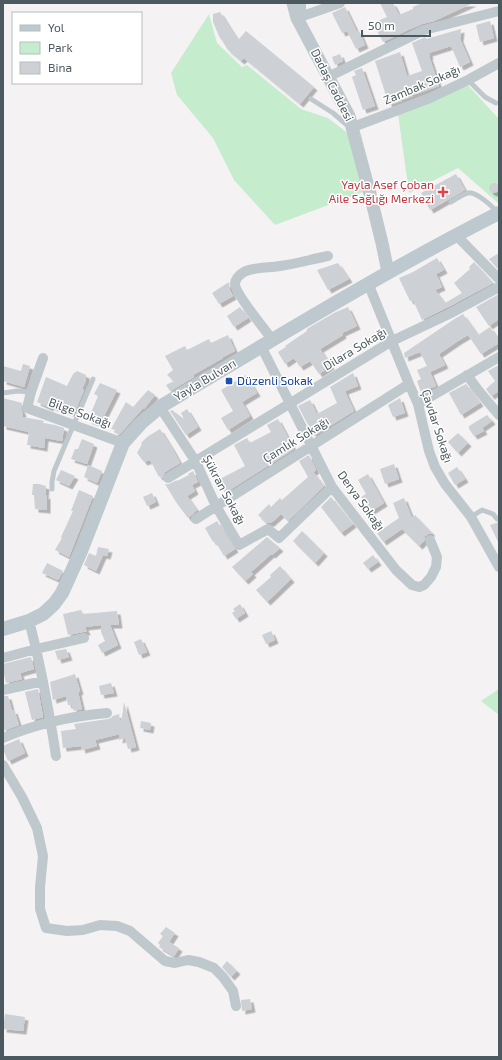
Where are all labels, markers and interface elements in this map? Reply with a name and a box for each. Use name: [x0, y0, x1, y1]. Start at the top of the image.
legend: [12, 12, 142, 84]
scale bar: [362, 12, 430, 38]
text: 50 m: [368, 18, 395, 32]
text: Yol: [48, 20, 65, 34]
text: Park: [48, 40, 73, 54]
street label: Dadaş Caddesi: [308, 46, 357, 124]
text: Bina: [48, 60, 72, 74]
street label: Zambak Sokağı: [381, 62, 462, 107]
place label: Yayla Asef Çoban Aile Sağlığı Merkezi: [329, 177, 434, 205]
marker: Yayla Asef Çoban Aile Sağlığı Merkezi: [437, 186, 449, 198]
street label: Dilara Sokağı: [320, 324, 389, 372]
street label: Yayla Bulvarı: [171, 355, 238, 403]
place label: Düzenli Sokak: [237, 373, 313, 387]
marker: Düzenli Sokak: [224, 376, 234, 386]
street label: Çavdar Sokağı: [419, 387, 456, 464]
street label: Bilge Sokağı: [47, 394, 114, 430]
street label: Çamlık Sokağı: [260, 413, 332, 466]
street label: Şükran Sokağı: [199, 452, 249, 528]
street label: Derya Sokağı: [335, 468, 388, 533]

